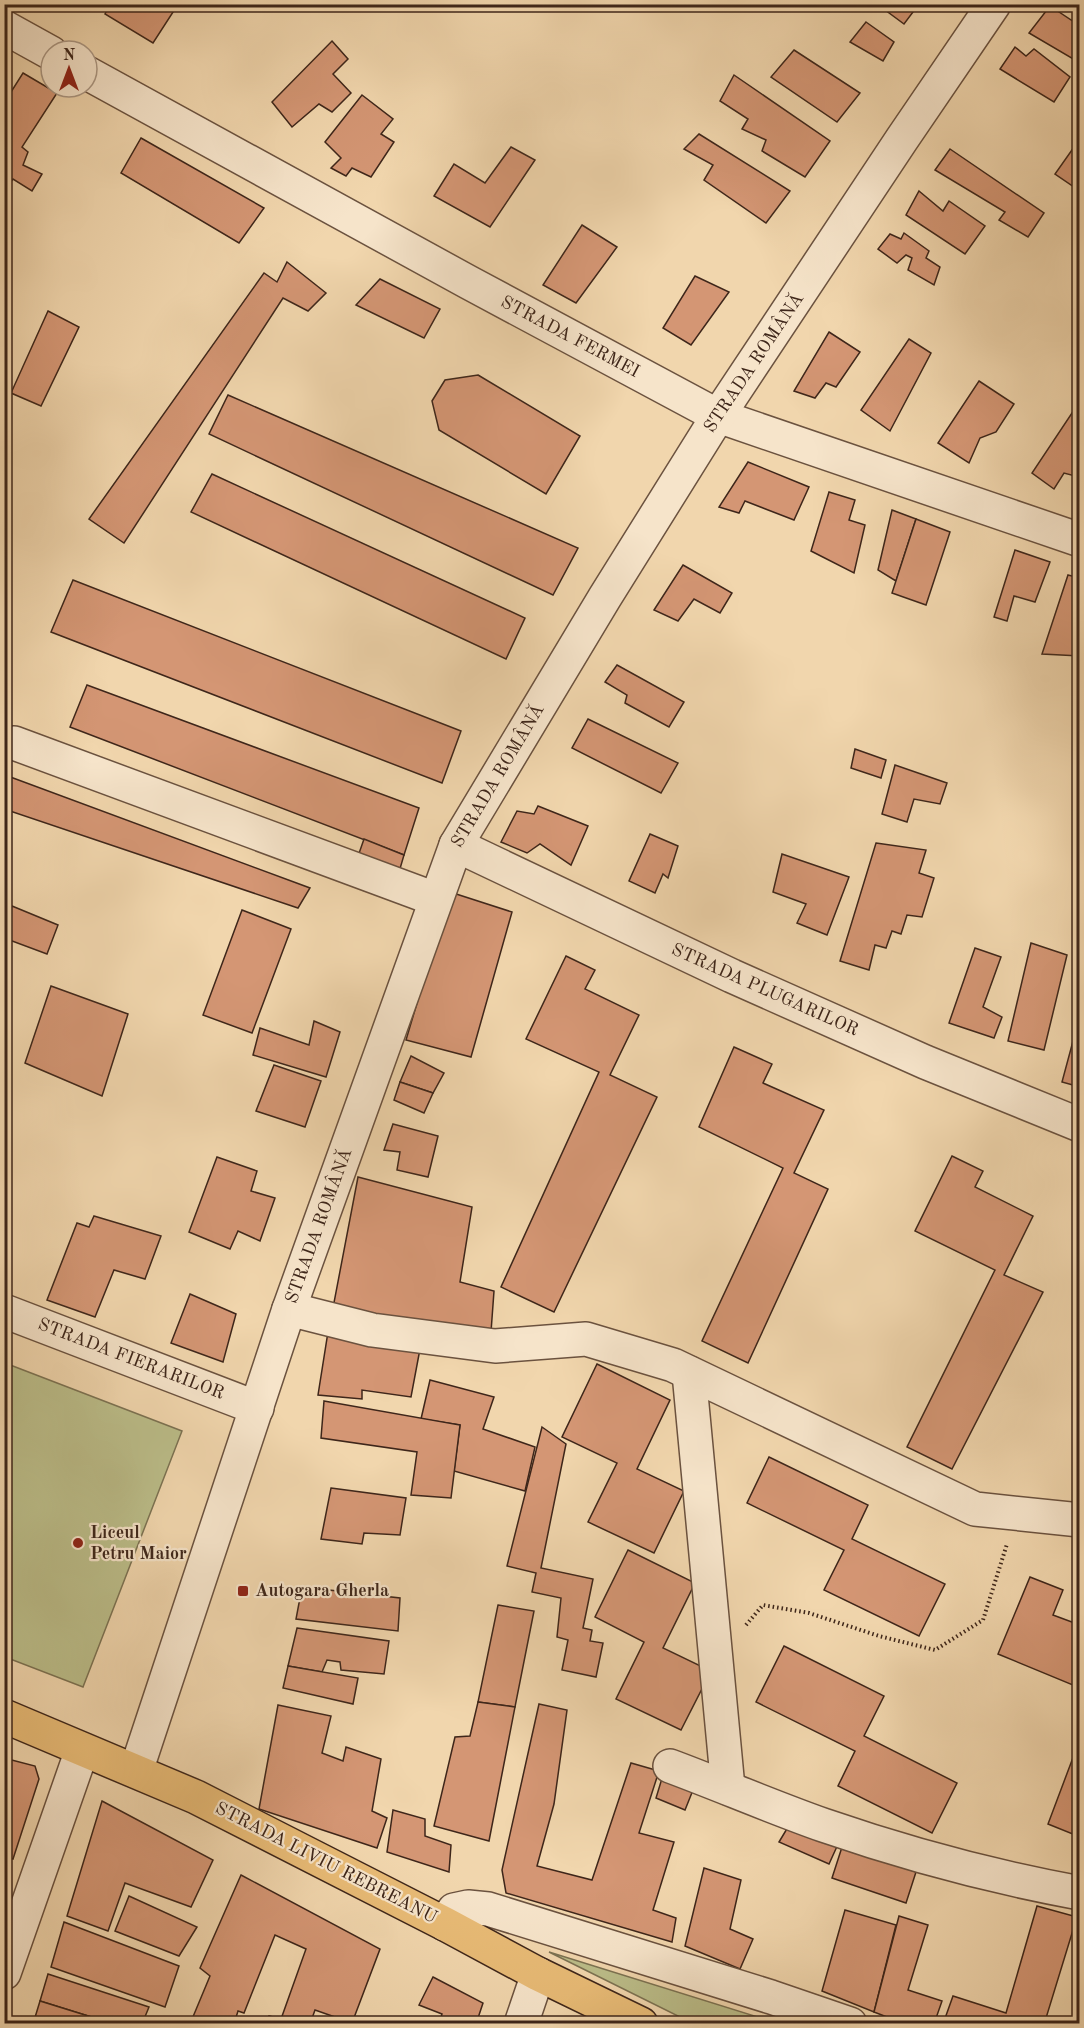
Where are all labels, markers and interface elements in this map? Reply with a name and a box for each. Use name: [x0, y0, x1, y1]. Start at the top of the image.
north arrow: [39, 39, 99, 99]
text: N: [63, 48, 76, 64]
street label: STRADA ROMÂNĂ: [697, 288, 807, 436]
street label: STRADA FERMEI: [498, 293, 642, 381]
street label: STRADA ROMÂNĂ: [445, 699, 548, 851]
street label: STRADA PLUGARILOR: [669, 941, 861, 1039]
street label: STRADA ROMÂNĂ: [279, 1144, 356, 1306]
street label: STRADA FIERARILOR: [35, 1315, 227, 1403]
place label: Liceul Petru Maior: [90, 1524, 187, 1563]
marker: Liceul Petru Maior: [71, 1536, 85, 1550]
place label: Autogara Gherla: [255, 1582, 389, 1600]
marker: Autogara Gherla: [236, 1584, 250, 1598]
street label: STRADA LIVIU REBREANU: [212, 1799, 440, 1927]

